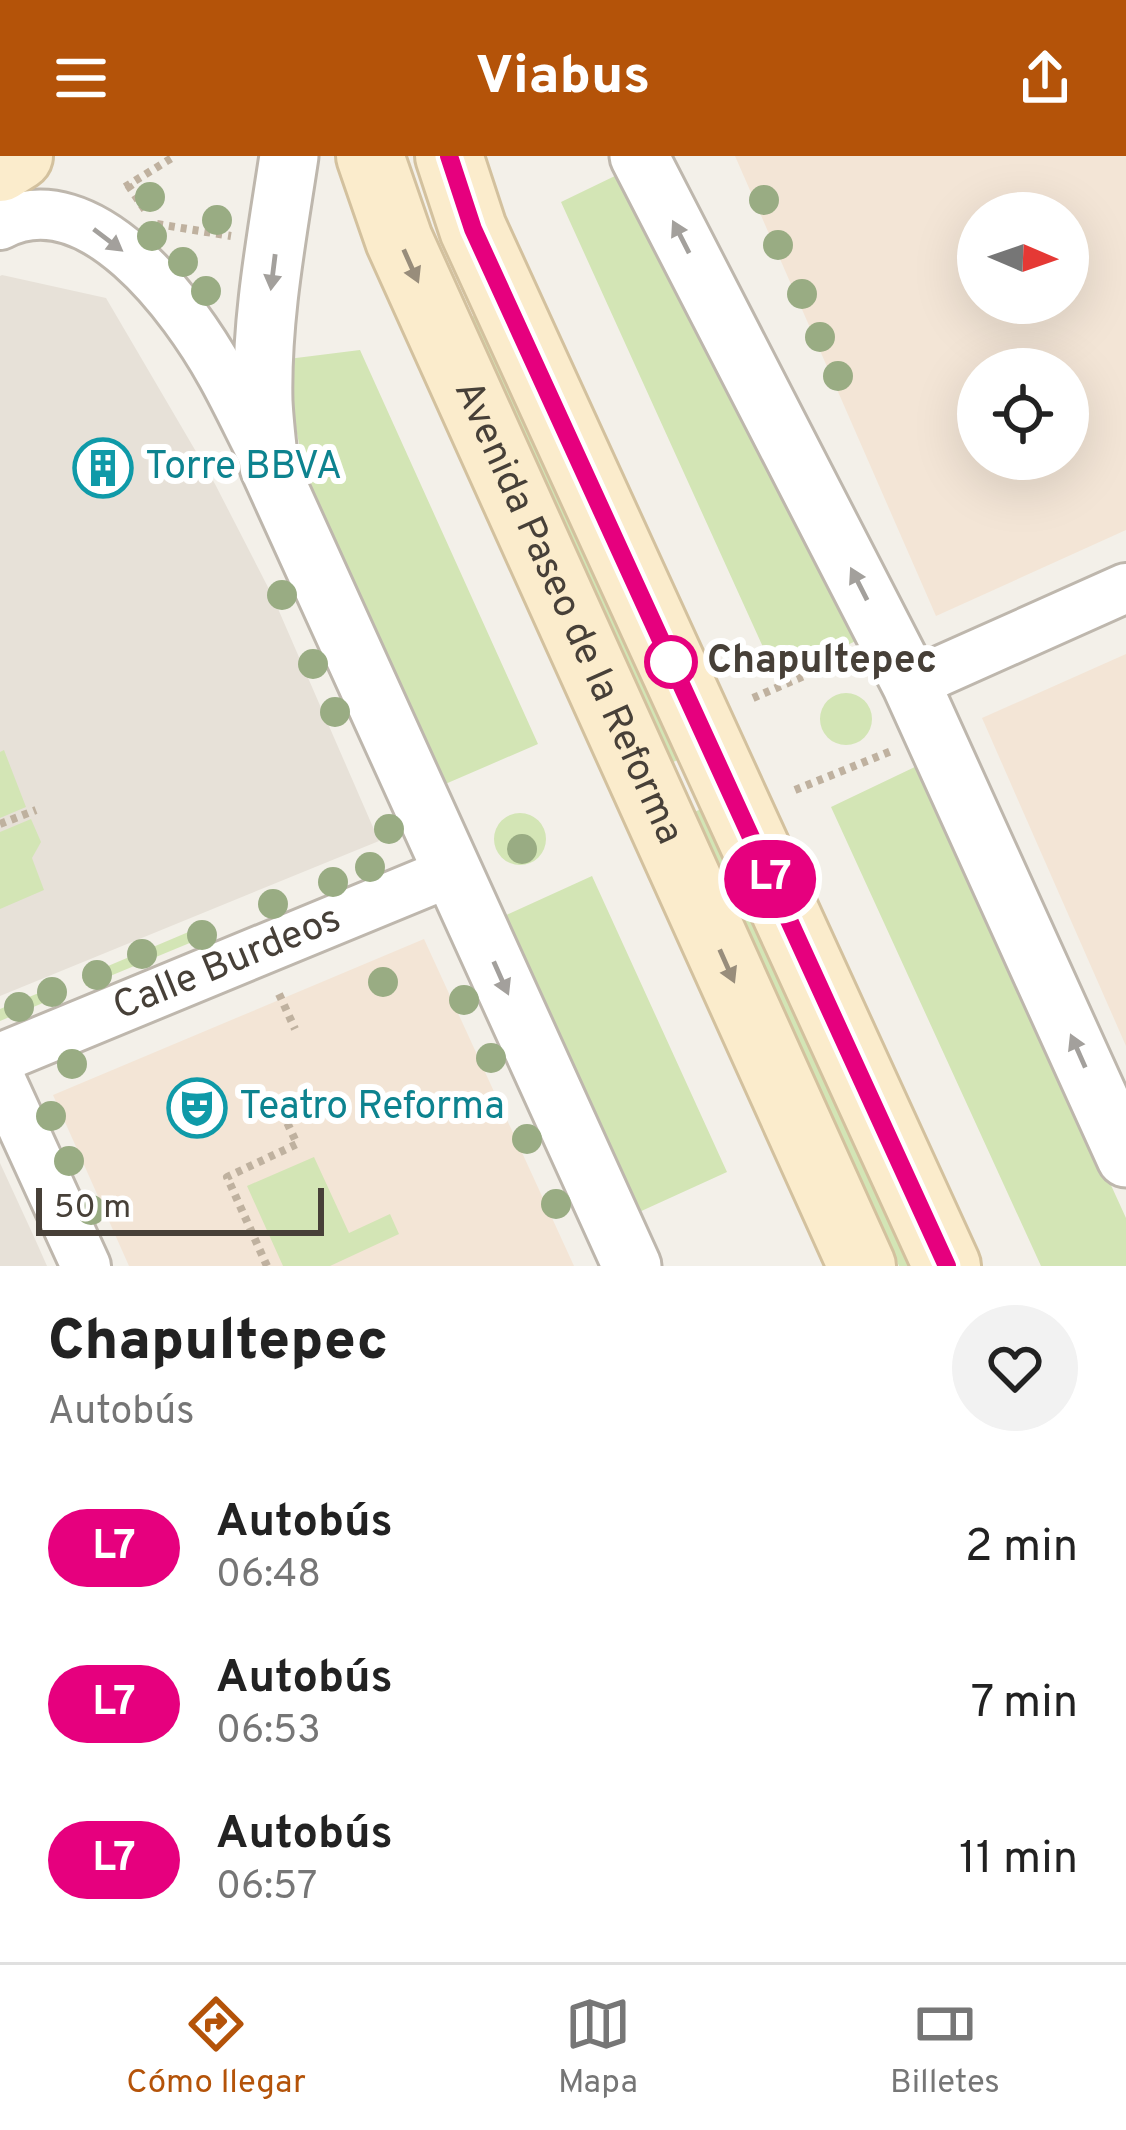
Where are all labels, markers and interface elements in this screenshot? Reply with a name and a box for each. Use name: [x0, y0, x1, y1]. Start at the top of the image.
text: Viabus: [476, 44, 650, 113]
icon: menu: [48, 45, 114, 111]
icon: share: [1012, 45, 1078, 111]
north arrow: [957, 192, 1089, 324]
map controls: [957, 192, 1089, 480]
one-way arrow: [671, 220, 691, 255]
one-way arrow: [93, 228, 124, 252]
one-way arrow: [401, 248, 421, 283]
one-way arrow: [263, 254, 282, 291]
button: locate: [957, 348, 1089, 480]
street label: Avenida Paseo de la Reforma: [441, 373, 693, 852]
building icon: Torre BBVA: [72, 437, 134, 499]
place label: Torre BBVA: [145, 444, 342, 493]
one-way arrow: [849, 567, 870, 601]
marker: Chapultepec: [646, 637, 696, 687]
place label: Chapultepec: [707, 638, 937, 687]
line badge: L7: [716, 840, 824, 918]
text: L7: [748, 852, 792, 905]
street label: Calle Burdeos: [106, 895, 348, 1033]
one-way arrow: [717, 948, 737, 983]
one-way arrow: [491, 961, 511, 996]
one-way arrow: [1067, 1033, 1087, 1068]
theatre icon: Teatro Reforma: [166, 1077, 228, 1139]
place label: Teatro Reforma: [239, 1084, 505, 1133]
scale bar: [36, 1182, 324, 1235]
text: 50 m: [54, 1188, 131, 1230]
button: heart: [952, 1305, 1078, 1431]
text: Chapultepec: [48, 1308, 388, 1380]
text: Autobús: [48, 1389, 195, 1438]
text: Autobús: [216, 1495, 393, 1552]
text: 2 min: [965, 1520, 1078, 1577]
text: L7: [92, 1521, 136, 1574]
text: 06:48: [216, 1552, 321, 1601]
text: Autobús: [216, 1651, 393, 1708]
text: 7 min: [971, 1676, 1078, 1733]
text: L7: [92, 1677, 136, 1730]
text: 06:53: [216, 1708, 321, 1757]
text: Autobús: [216, 1807, 393, 1864]
text: 11 min: [959, 1832, 1078, 1889]
text: L7: [92, 1833, 136, 1886]
text: 06:57: [216, 1864, 317, 1913]
tab: Cómo llegar: [126, 1991, 306, 2105]
tab: Mapa: [558, 1991, 638, 2105]
tab: Billetes: [890, 1991, 1000, 2105]

